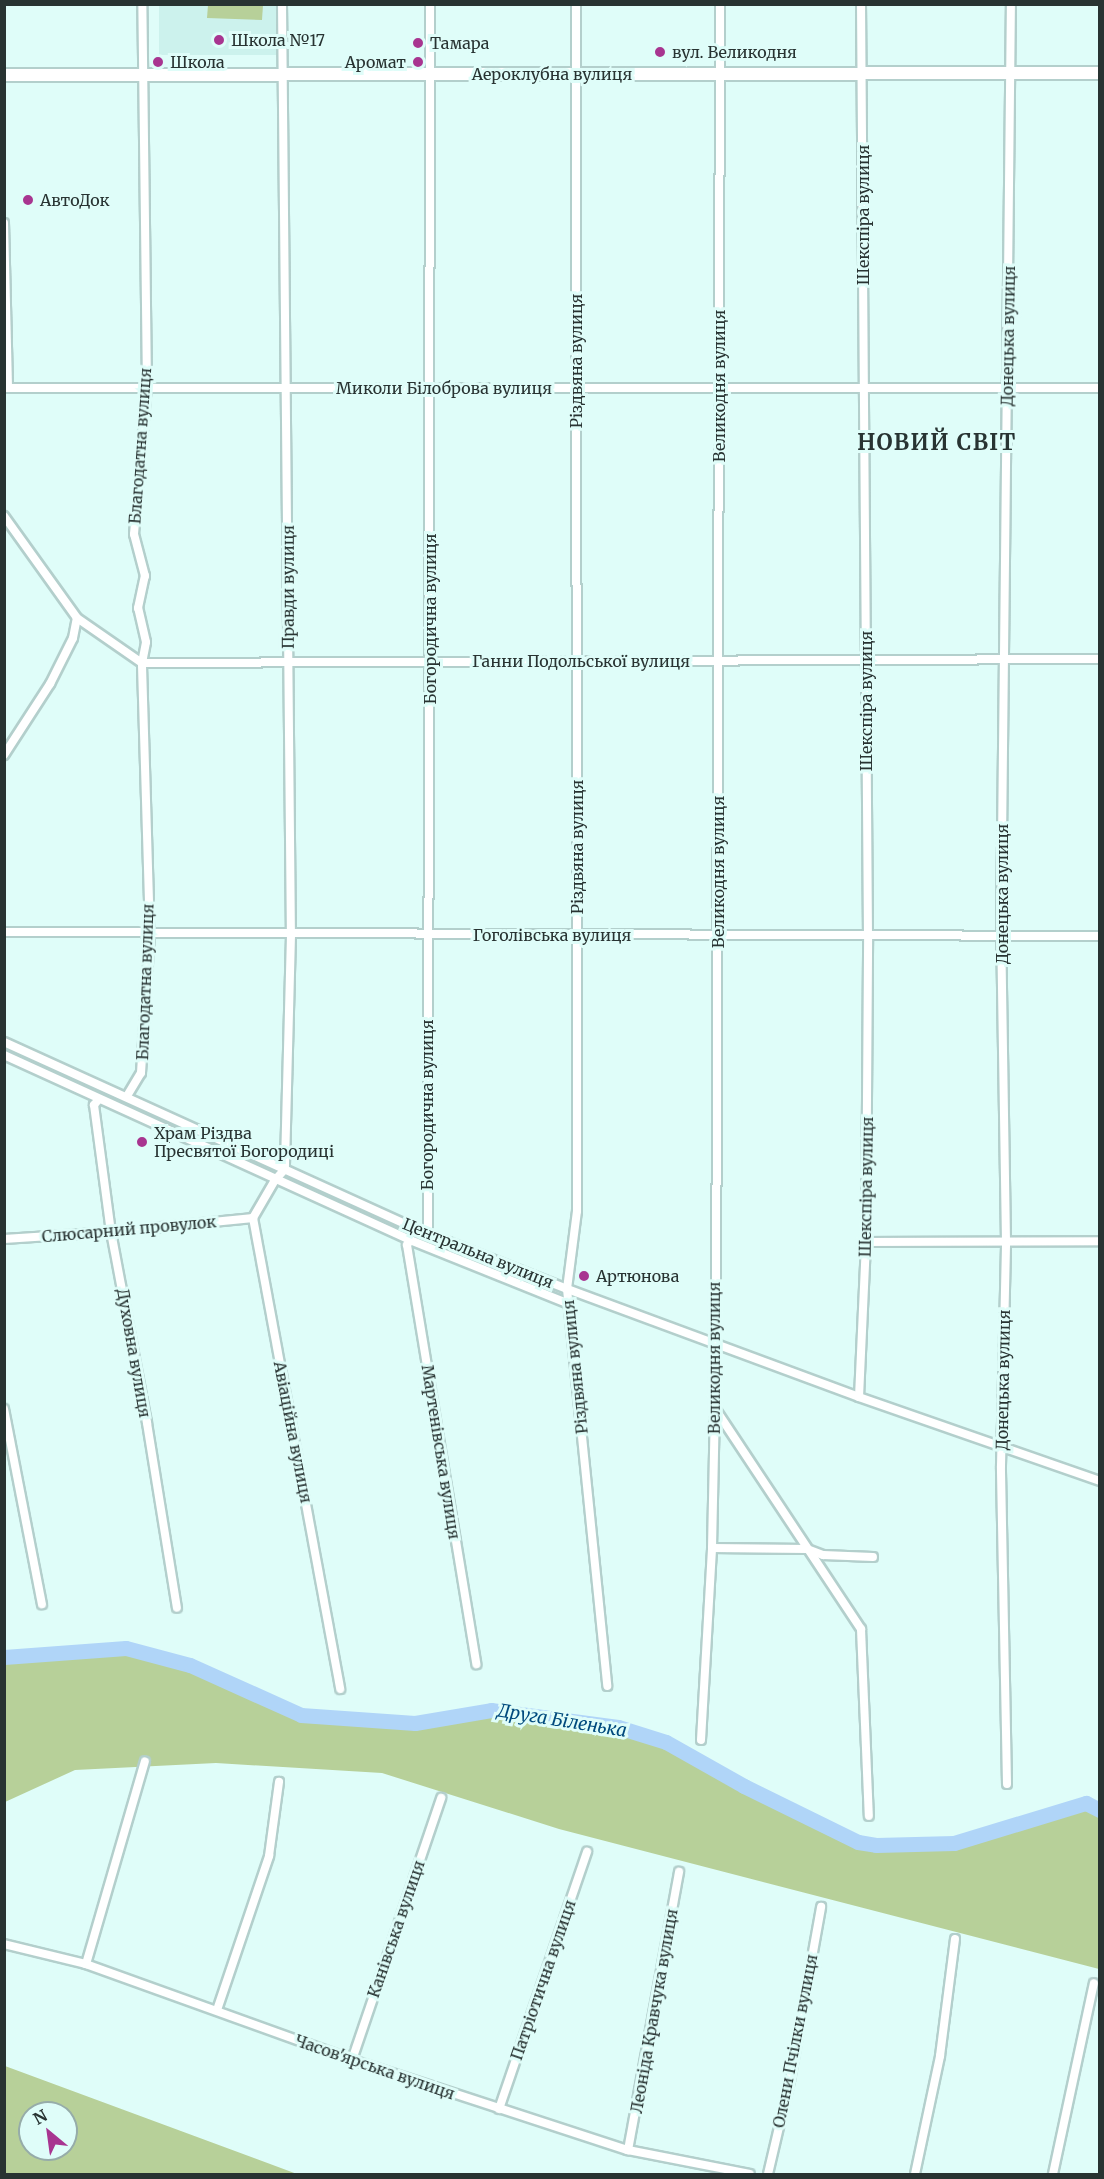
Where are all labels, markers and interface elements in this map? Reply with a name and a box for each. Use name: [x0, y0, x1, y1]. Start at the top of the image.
place label: Школа №17: [231, 30, 325, 50]
marker: Школа №17: [212, 33, 226, 47]
place label: Тамара: [430, 33, 489, 53]
marker: Тамара: [411, 36, 425, 50]
place label: вул. Великодня: [672, 42, 797, 62]
marker: вул. Великодня: [653, 45, 667, 59]
place label: Школа: [170, 52, 225, 72]
place label: Аромат: [345, 52, 406, 72]
marker: Школа: [151, 55, 165, 69]
marker: Аромат: [411, 55, 425, 69]
street label: Аероклубна вулиця: [472, 64, 632, 84]
street label: Шекспіра вулиця: [853, 145, 873, 285]
place label: АвтоДок: [40, 190, 110, 210]
marker: АвтоДок: [21, 193, 35, 207]
street label: Донецька вулиця: [997, 266, 1019, 406]
street label: Різдвяна вулиця: [566, 294, 586, 428]
street label: Великодня вулиця: [709, 310, 729, 462]
street label: Благодатна вулиця: [125, 367, 155, 525]
street label: Миколи Білоброва вулиця: [336, 378, 552, 398]
district label: НОВИЙ СВІТ: [857, 430, 1017, 456]
street label: Правди вулиця: [278, 525, 298, 649]
street label: Богородична вулиця: [420, 534, 440, 704]
street label: Шекспіра вулиця: [856, 631, 876, 771]
street label: Ганни Подольської вулиця: [472, 651, 690, 671]
street label: Різдвяна вулиця: [567, 780, 587, 914]
street label: Великодня вулиця: [708, 796, 728, 948]
street label: Донецька вулиця: [992, 824, 1012, 964]
street label: Благодатна вулиця: [133, 903, 157, 1061]
street label: Гоголівська вулиця: [473, 925, 631, 945]
street label: Богородична вулиця: [417, 1020, 437, 1190]
street label: Шекспіра вулиця: [855, 1116, 877, 1258]
place label: Храм Різдва Пресвятої Богородиці: [154, 1123, 334, 1161]
marker: Храм Різдва Пресвятої Богородиці: [135, 1135, 149, 1149]
street label: Слюсарний провулок: [41, 1212, 217, 1246]
street label: Центральна вулиця: [400, 1214, 556, 1292]
place label: Артюнова: [596, 1266, 679, 1286]
marker: Артюнова: [577, 1269, 591, 1283]
street label: Великодня вулиця: [704, 1282, 724, 1434]
street label: Духовна вулиця: [113, 1287, 155, 1419]
street label: Різдвяна вулиця: [558, 1299, 592, 1435]
street label: Донецька вулиця: [992, 1310, 1014, 1450]
street label: Авіаційна вулиця: [270, 1360, 316, 1504]
street label: Мартенівська вулиця: [418, 1363, 464, 1541]
water label: Друга Біленька: [496, 1700, 628, 1742]
street label: Канівська вулиця: [363, 1858, 429, 2000]
street label: Патріотична вулиця: [507, 1897, 579, 2063]
street label: Леоніда Кравчука вулиця: [627, 1907, 681, 2115]
street label: Олени Пчілки вулиця: [769, 1953, 821, 2129]
street label: Часов'ярська вулиця: [293, 2031, 457, 2103]
north arrow: [18, 2101, 78, 2161]
text: N: [30, 2105, 51, 2129]

